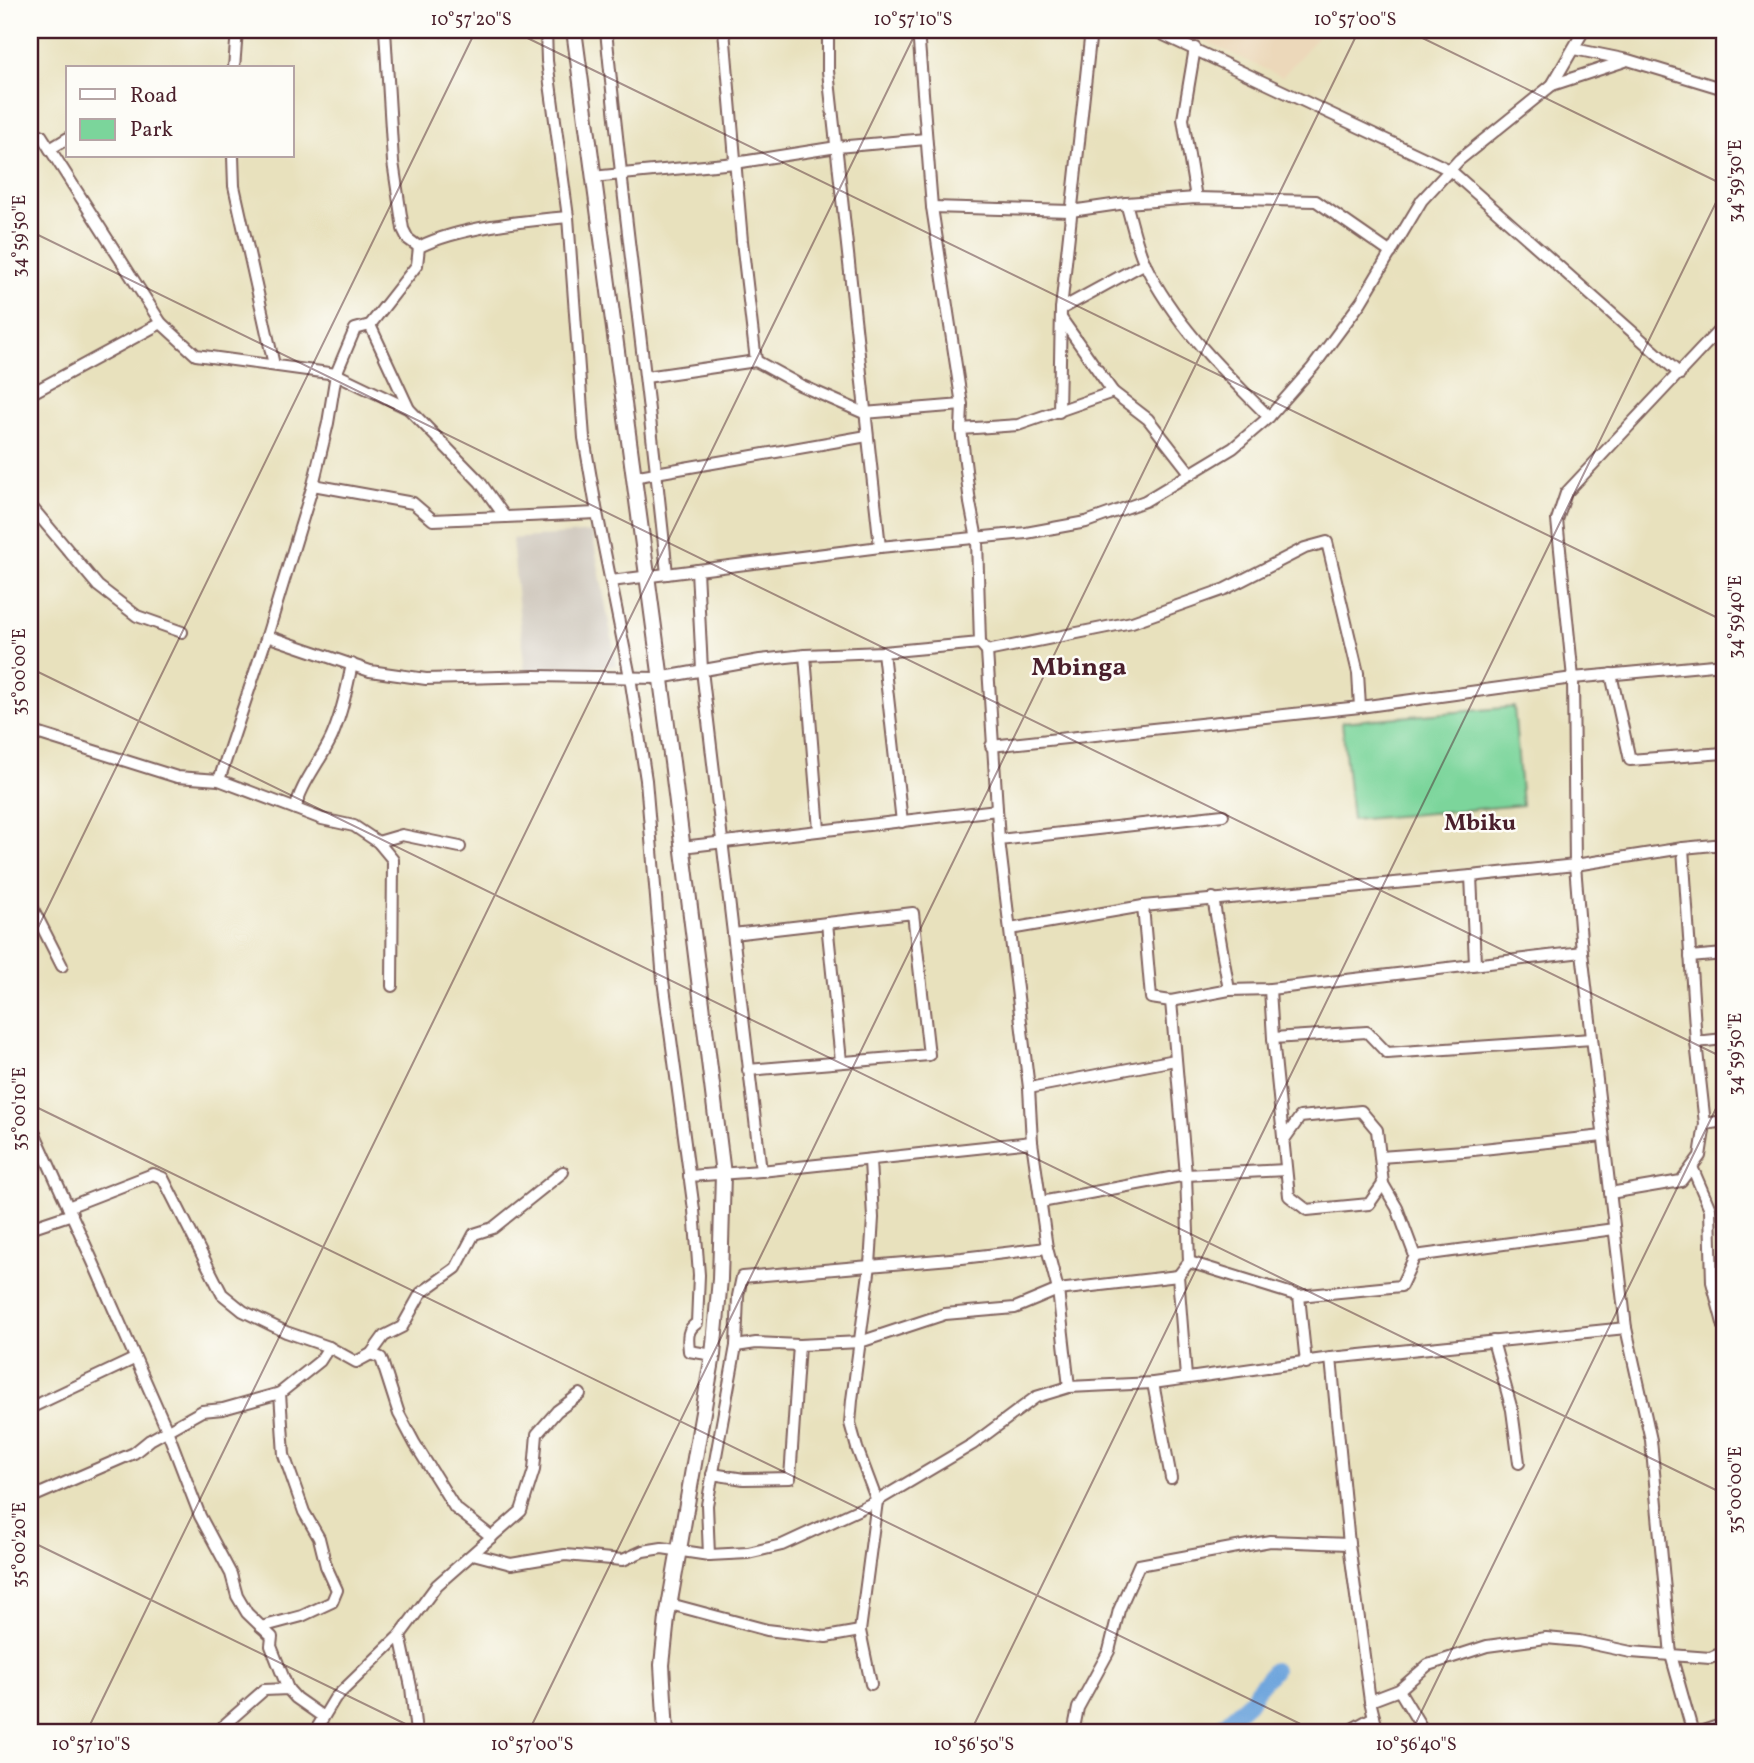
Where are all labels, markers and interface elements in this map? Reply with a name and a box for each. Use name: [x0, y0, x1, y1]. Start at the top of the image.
text: 10°57'20"S: [430, 8, 512, 33]
text: 10°57'10"S: [874, 8, 952, 33]
text: 10°57'00"S: [1314, 8, 1396, 33]
legend: [66, 66, 294, 158]
text: Road: [130, 82, 177, 111]
text: Park: [130, 116, 173, 145]
text: 34°59'30"E: [1724, 139, 1749, 223]
text: 34°59'50"E: [8, 194, 33, 277]
text: 34°59'40"E: [1724, 575, 1749, 659]
text: 35°00'00"E: [8, 628, 33, 716]
district label: Mbinga: [1031, 650, 1127, 686]
district label: Mbiku: [1444, 808, 1516, 840]
text: 34°59'50"E: [1724, 1012, 1749, 1095]
text: 35°00'10"E: [8, 1067, 33, 1151]
text: 35°00'00"E: [1724, 1446, 1749, 1534]
text: 35°00'20"E: [8, 1502, 33, 1588]
text: 10°57'10"S: [52, 1733, 130, 1758]
text: 10°57'00"S: [491, 1733, 573, 1758]
text: 10°56'50"S: [934, 1733, 1014, 1758]
text: 10°56'40"S: [1375, 1733, 1457, 1758]

